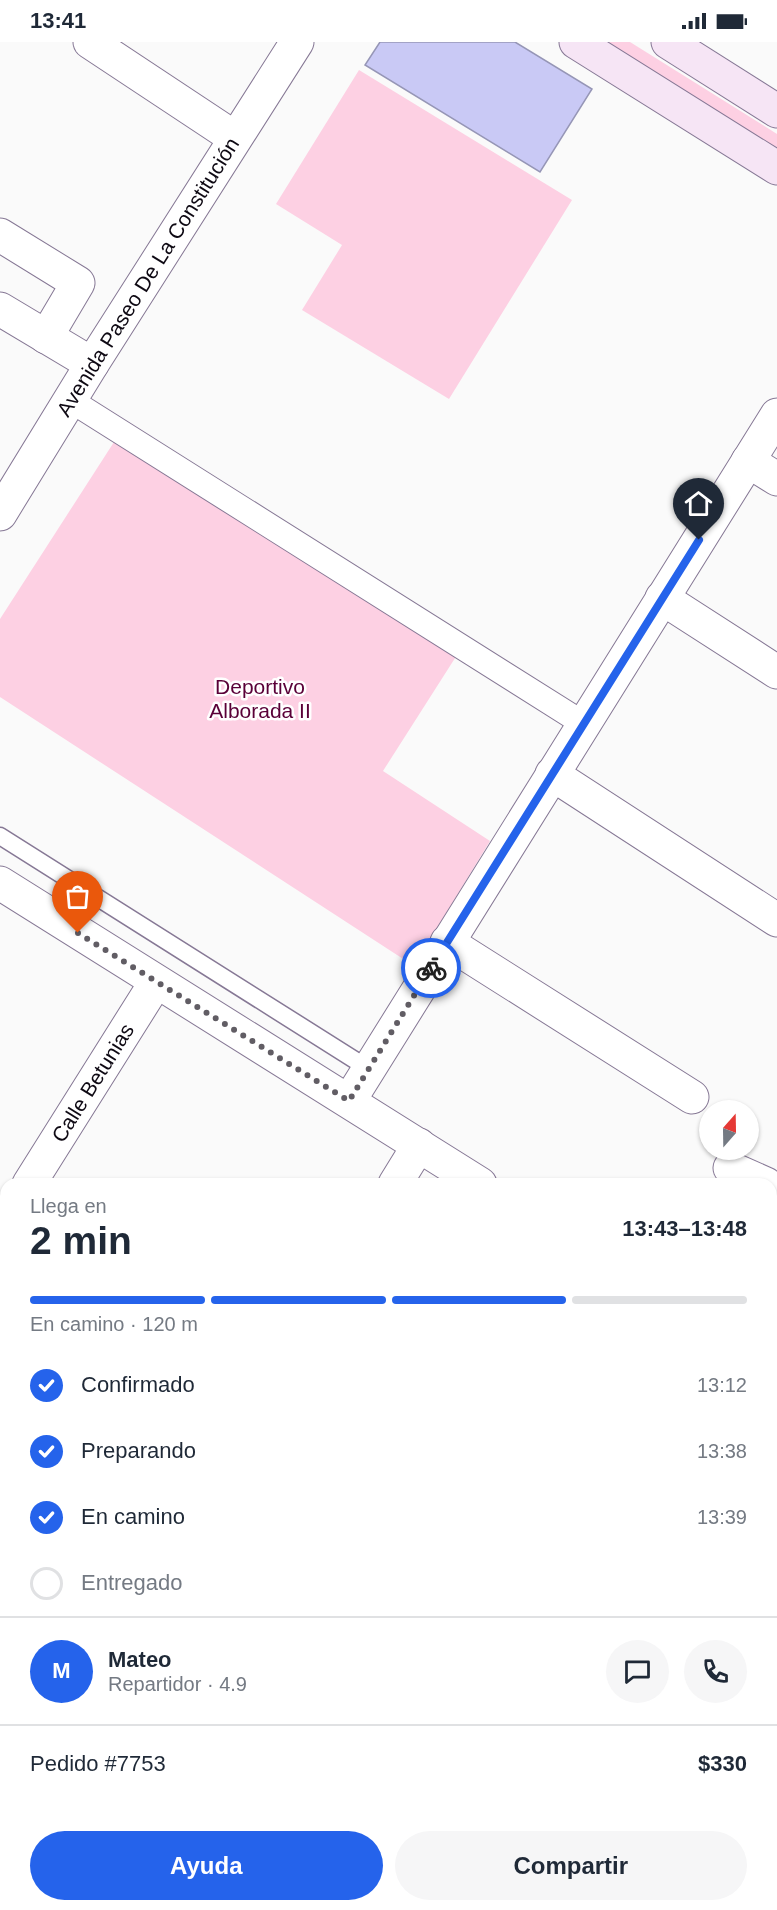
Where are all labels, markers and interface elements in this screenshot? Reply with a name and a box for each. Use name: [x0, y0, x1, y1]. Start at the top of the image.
text: 13:41: [30, 8, 86, 33]
street label: Avenida Paseo De La Constitución: [52, 133, 243, 420]
pin: [673, 478, 724, 540]
icon: home: [682, 487, 715, 520]
park label: Deportivo Alborada II: [209, 675, 311, 722]
pin: [52, 871, 103, 933]
icon: bag: [61, 880, 94, 913]
courier: [401, 938, 461, 998]
icon: bike: [415, 952, 448, 985]
street label: Calle Betunias: [47, 1019, 138, 1146]
north arrow: [699, 1100, 759, 1160]
map controls: [699, 1100, 759, 1160]
text: Llega en: [30, 1195, 107, 1217]
text: 13:43–13:48: [622, 1216, 747, 1241]
text: 2 min: [30, 1219, 132, 1262]
text: En camino · 120 m: [30, 1313, 198, 1335]
icon: check: [30, 1369, 63, 1402]
text: Confirmado: [81, 1372, 195, 1397]
text: 13:12: [697, 1374, 747, 1396]
icon: check: [30, 1435, 63, 1468]
text: Preparando: [81, 1438, 196, 1463]
text: 13:38: [697, 1440, 747, 1462]
icon: check: [30, 1501, 63, 1534]
text: En camino: [81, 1504, 185, 1529]
text: 13:39: [697, 1506, 747, 1528]
text: Entregado: [81, 1570, 183, 1595]
button: chat: [606, 1640, 669, 1703]
button: phone: [684, 1640, 747, 1703]
text: Mateo: [108, 1647, 172, 1672]
text: M: [52, 1658, 71, 1683]
text: Repartidor · 4.9: [108, 1673, 247, 1695]
text: Pedido #7753: [30, 1751, 166, 1776]
text: $330: [698, 1751, 747, 1776]
button: Ayuda: [30, 1831, 383, 1900]
button: Compartir: [395, 1831, 747, 1900]

